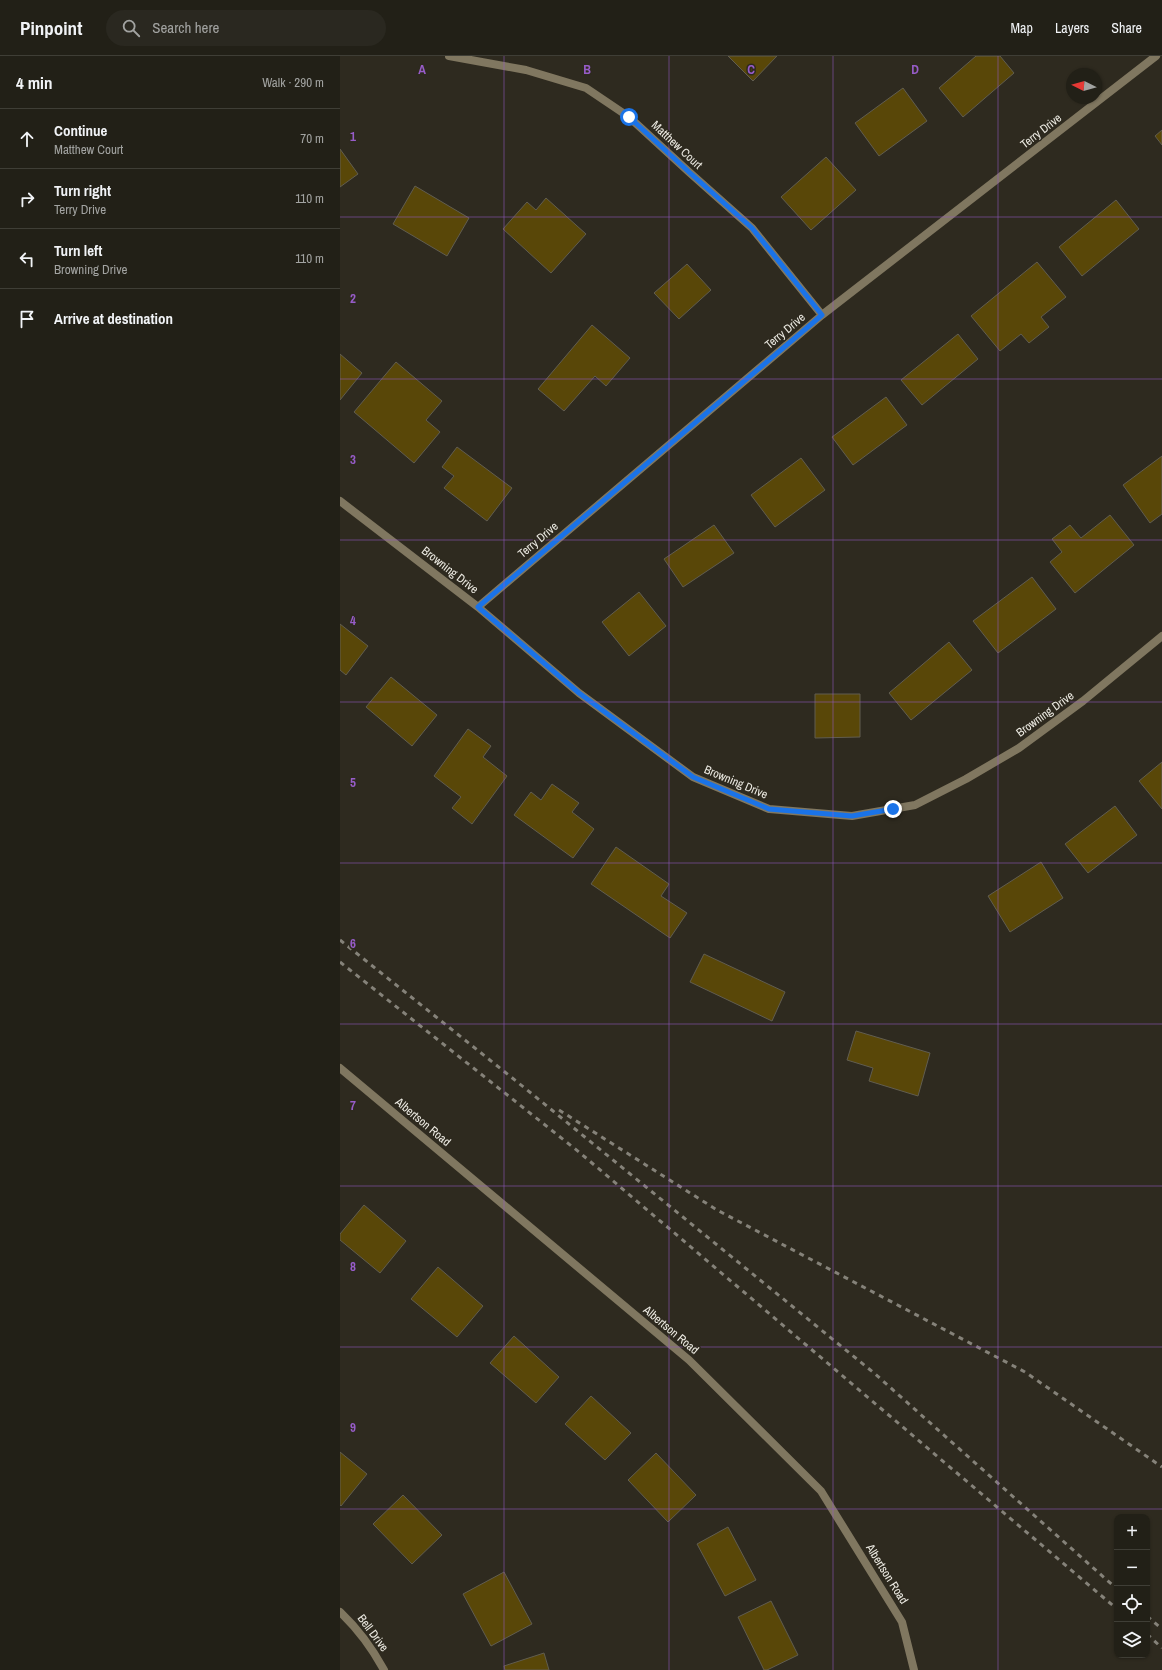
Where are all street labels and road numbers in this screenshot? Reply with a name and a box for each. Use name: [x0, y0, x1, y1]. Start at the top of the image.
street label: Terry Drive: [1017, 110, 1065, 152]
street label: Matthew Court: [648, 117, 706, 173]
street label: Terry Drive: [761, 309, 809, 353]
street label: Terry Drive: [514, 518, 562, 562]
street label: Browning Drive: [418, 543, 482, 597]
street label: Browning Drive: [1013, 688, 1077, 740]
street label: Browning Drive: [702, 761, 770, 803]
street label: Albertson Road: [391, 1093, 454, 1150]
street label: Albertson Road: [639, 1301, 702, 1358]
street label: Albertson Road: [862, 1540, 912, 1607]
street label: Bell Drive: [354, 1611, 392, 1655]

